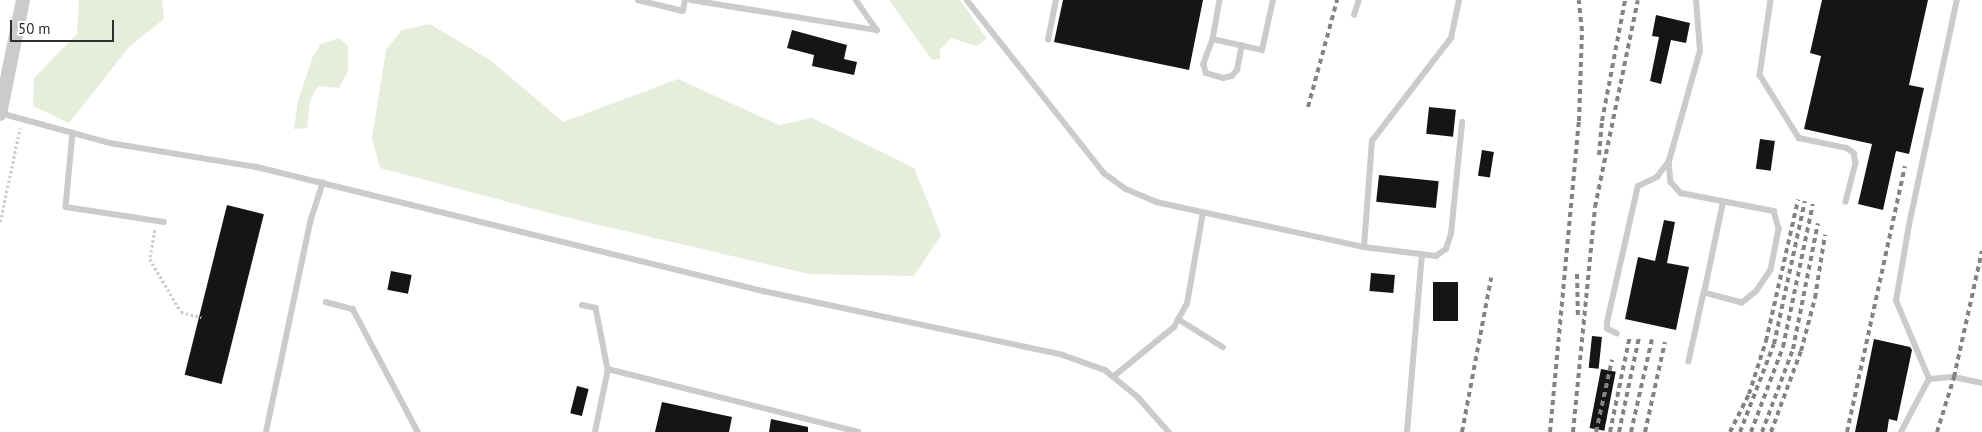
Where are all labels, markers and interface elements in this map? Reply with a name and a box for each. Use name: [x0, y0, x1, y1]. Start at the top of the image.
scale bar: [12, 10, 116, 42]
text: 50 m: [18, 19, 51, 38]

